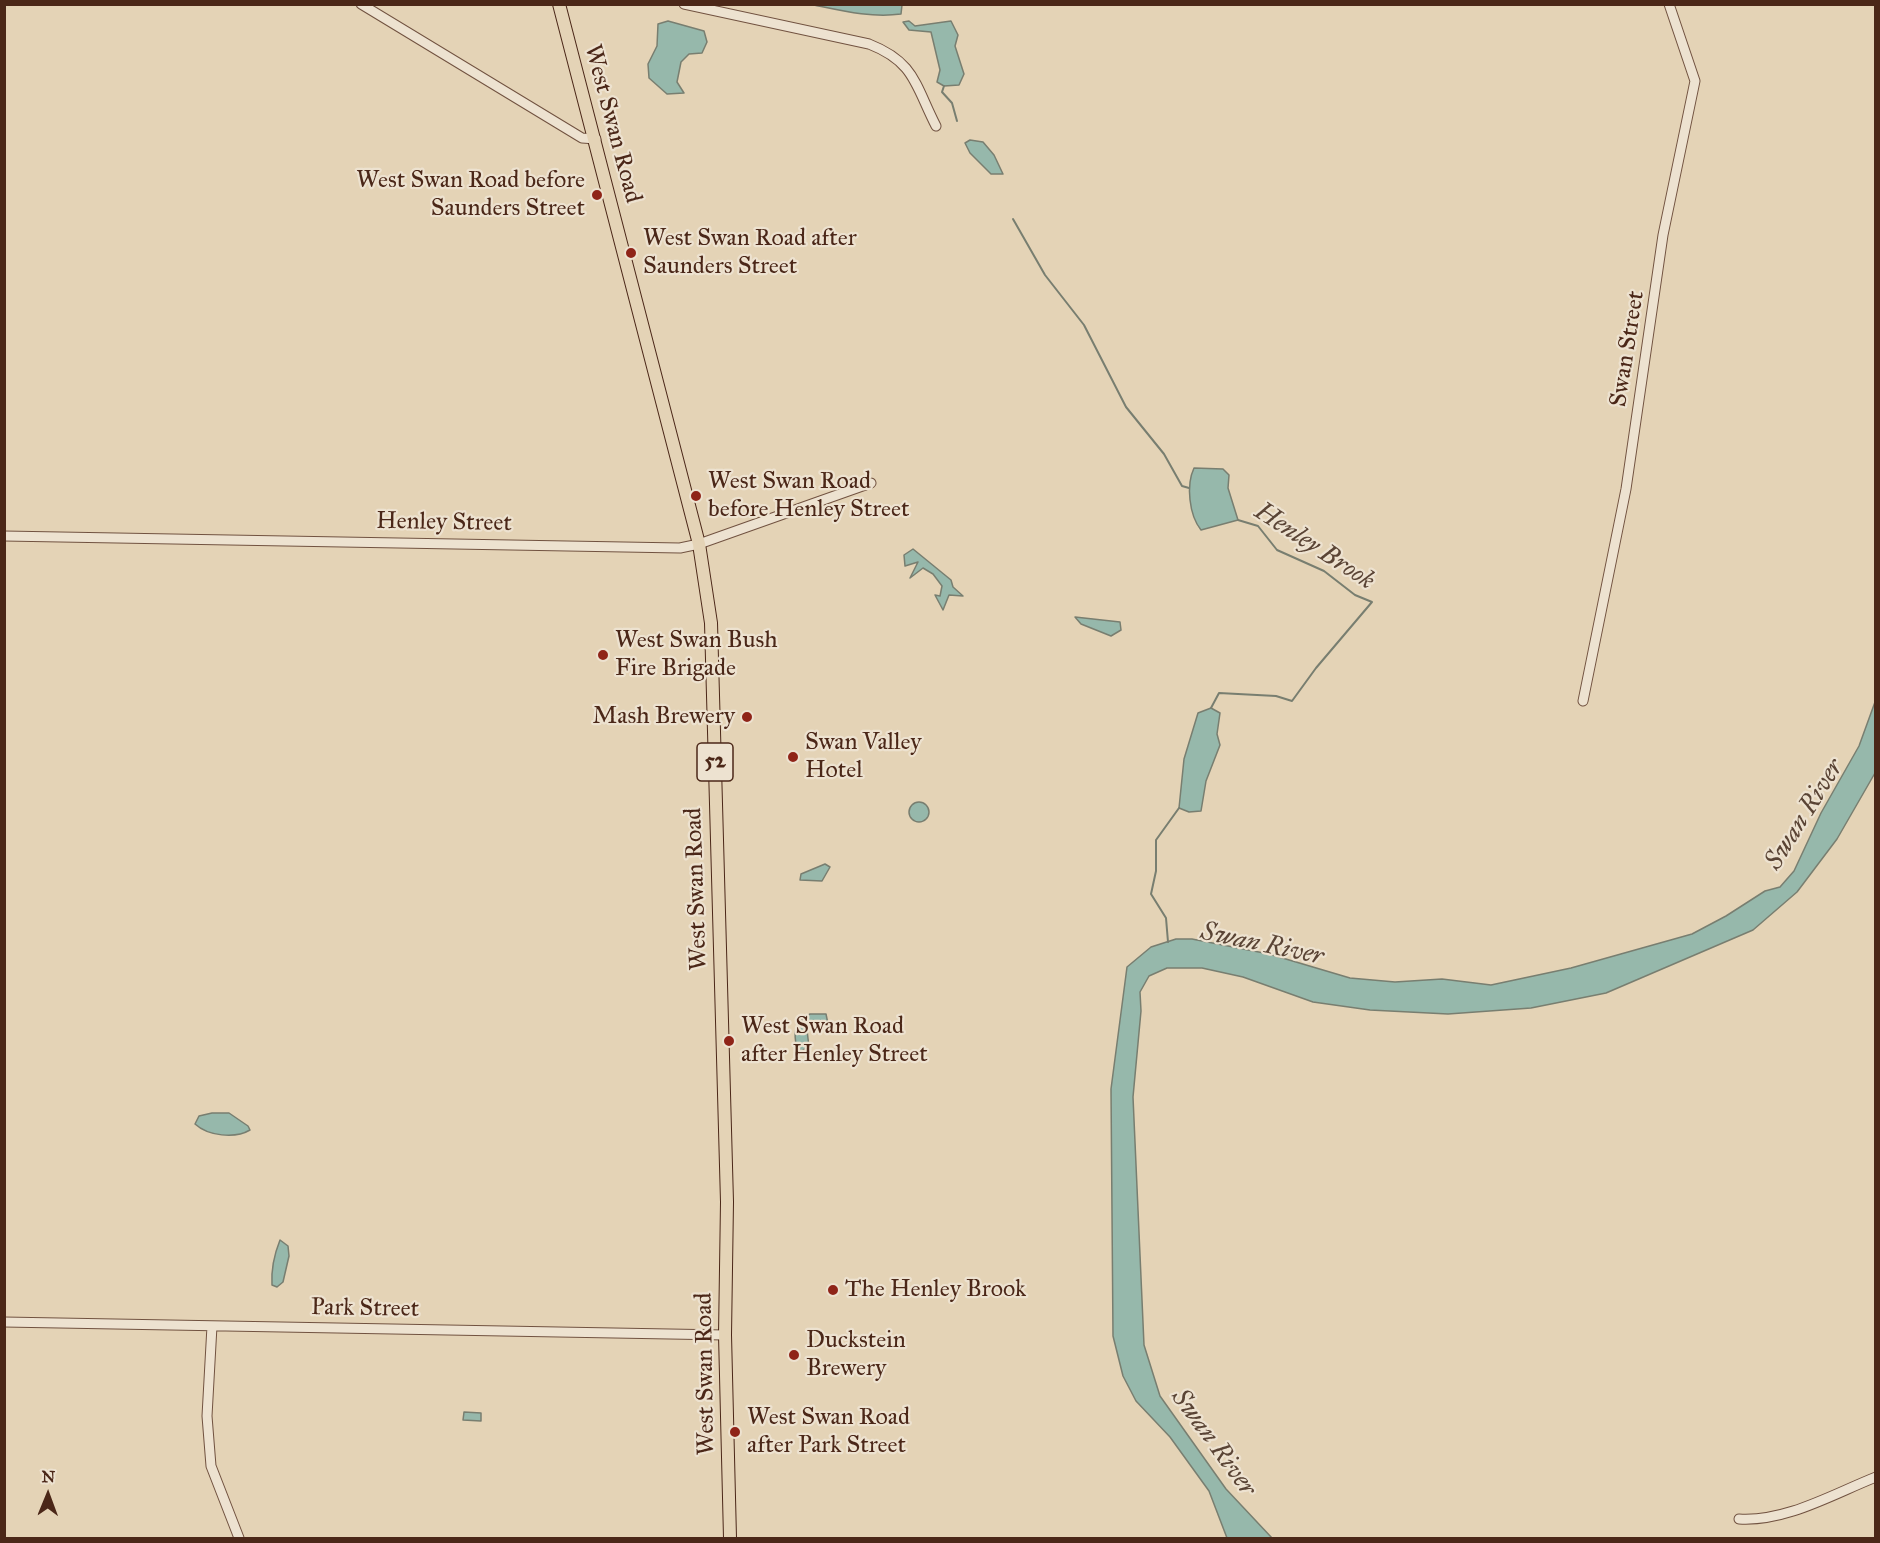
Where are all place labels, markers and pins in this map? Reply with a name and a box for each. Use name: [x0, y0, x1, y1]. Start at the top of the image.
place label: West Swan Road before Saunders Street: [356, 167, 585, 223]
marker: West Swan Road before Saunders Street: [590, 188, 604, 202]
place label: West Swan Road after Saunders Street: [643, 225, 857, 281]
marker: West Swan Road after Saunders Street: [624, 246, 638, 260]
place label: West Swan Road before Henley Street: [708, 468, 910, 524]
marker: West Swan Road before Henley Street: [689, 489, 703, 503]
place label: West Swan Bush Fire Brigade: [615, 627, 778, 683]
marker: West Swan Bush Fire Brigade: [596, 648, 610, 662]
place label: Mash Brewery: [593, 703, 735, 731]
marker: Mash Brewery: [740, 710, 754, 724]
place label: Swan Valley Hotel: [805, 729, 922, 785]
marker: Swan Valley Hotel: [786, 750, 800, 764]
place label: West Swan Road after Henley Street: [741, 1013, 928, 1069]
marker: West Swan Road after Henley Street: [722, 1034, 736, 1048]
place label: The Henley Brook: [845, 1276, 1026, 1304]
marker: The Henley Brook: [826, 1283, 840, 1297]
place label: Duckstein Brewery: [806, 1327, 906, 1383]
marker: Duckstein Brewery: [787, 1348, 801, 1362]
place label: West Swan Road after Park Street: [747, 1404, 910, 1460]
marker: West Swan Road after Park Street: [728, 1425, 742, 1439]

